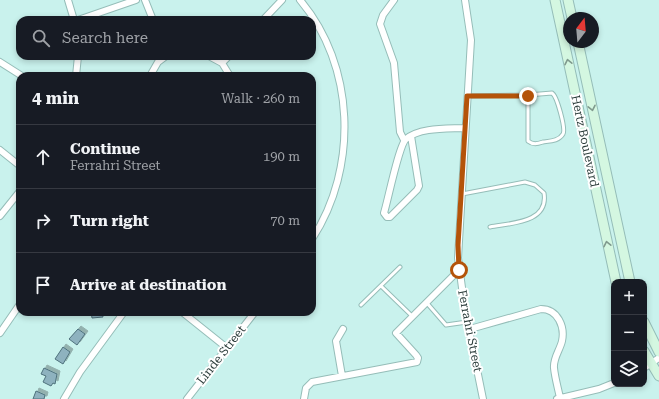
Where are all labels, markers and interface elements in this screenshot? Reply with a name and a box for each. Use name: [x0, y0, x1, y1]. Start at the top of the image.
north arrow: [563, 12, 599, 48]
search box: [16, 16, 316, 60]
icon: search: [30, 27, 52, 49]
text: Search here: [62, 29, 148, 47]
one-way arrow: [565, 59, 573, 65]
route end: [519, 87, 537, 105]
text: 4 min: [32, 88, 79, 108]
text: Walk · 260 m: [221, 91, 300, 106]
street label: Hertz Boulevard: [568, 94, 602, 189]
one-way arrow: [587, 104, 595, 111]
text: Continue: [70, 140, 140, 158]
icon: ahead: [32, 146, 54, 168]
text: 190 m: [263, 149, 300, 164]
text: Ferrahri Street: [70, 158, 160, 173]
icon: right: [32, 210, 54, 232]
text: Turn right: [70, 212, 149, 230]
text: 70 m: [270, 213, 300, 228]
one-way arrow: [604, 241, 612, 247]
route start: [450, 261, 468, 279]
icon: arrive: [32, 274, 54, 296]
text: Arrive at destination: [70, 276, 226, 294]
map controls: [611, 279, 647, 387]
button: +: [611, 279, 647, 315]
street label: Ferrahri Street: [455, 289, 485, 374]
button: −: [611, 315, 647, 351]
street label: Linde Street: [194, 322, 249, 387]
button: layers: [611, 351, 647, 387]

